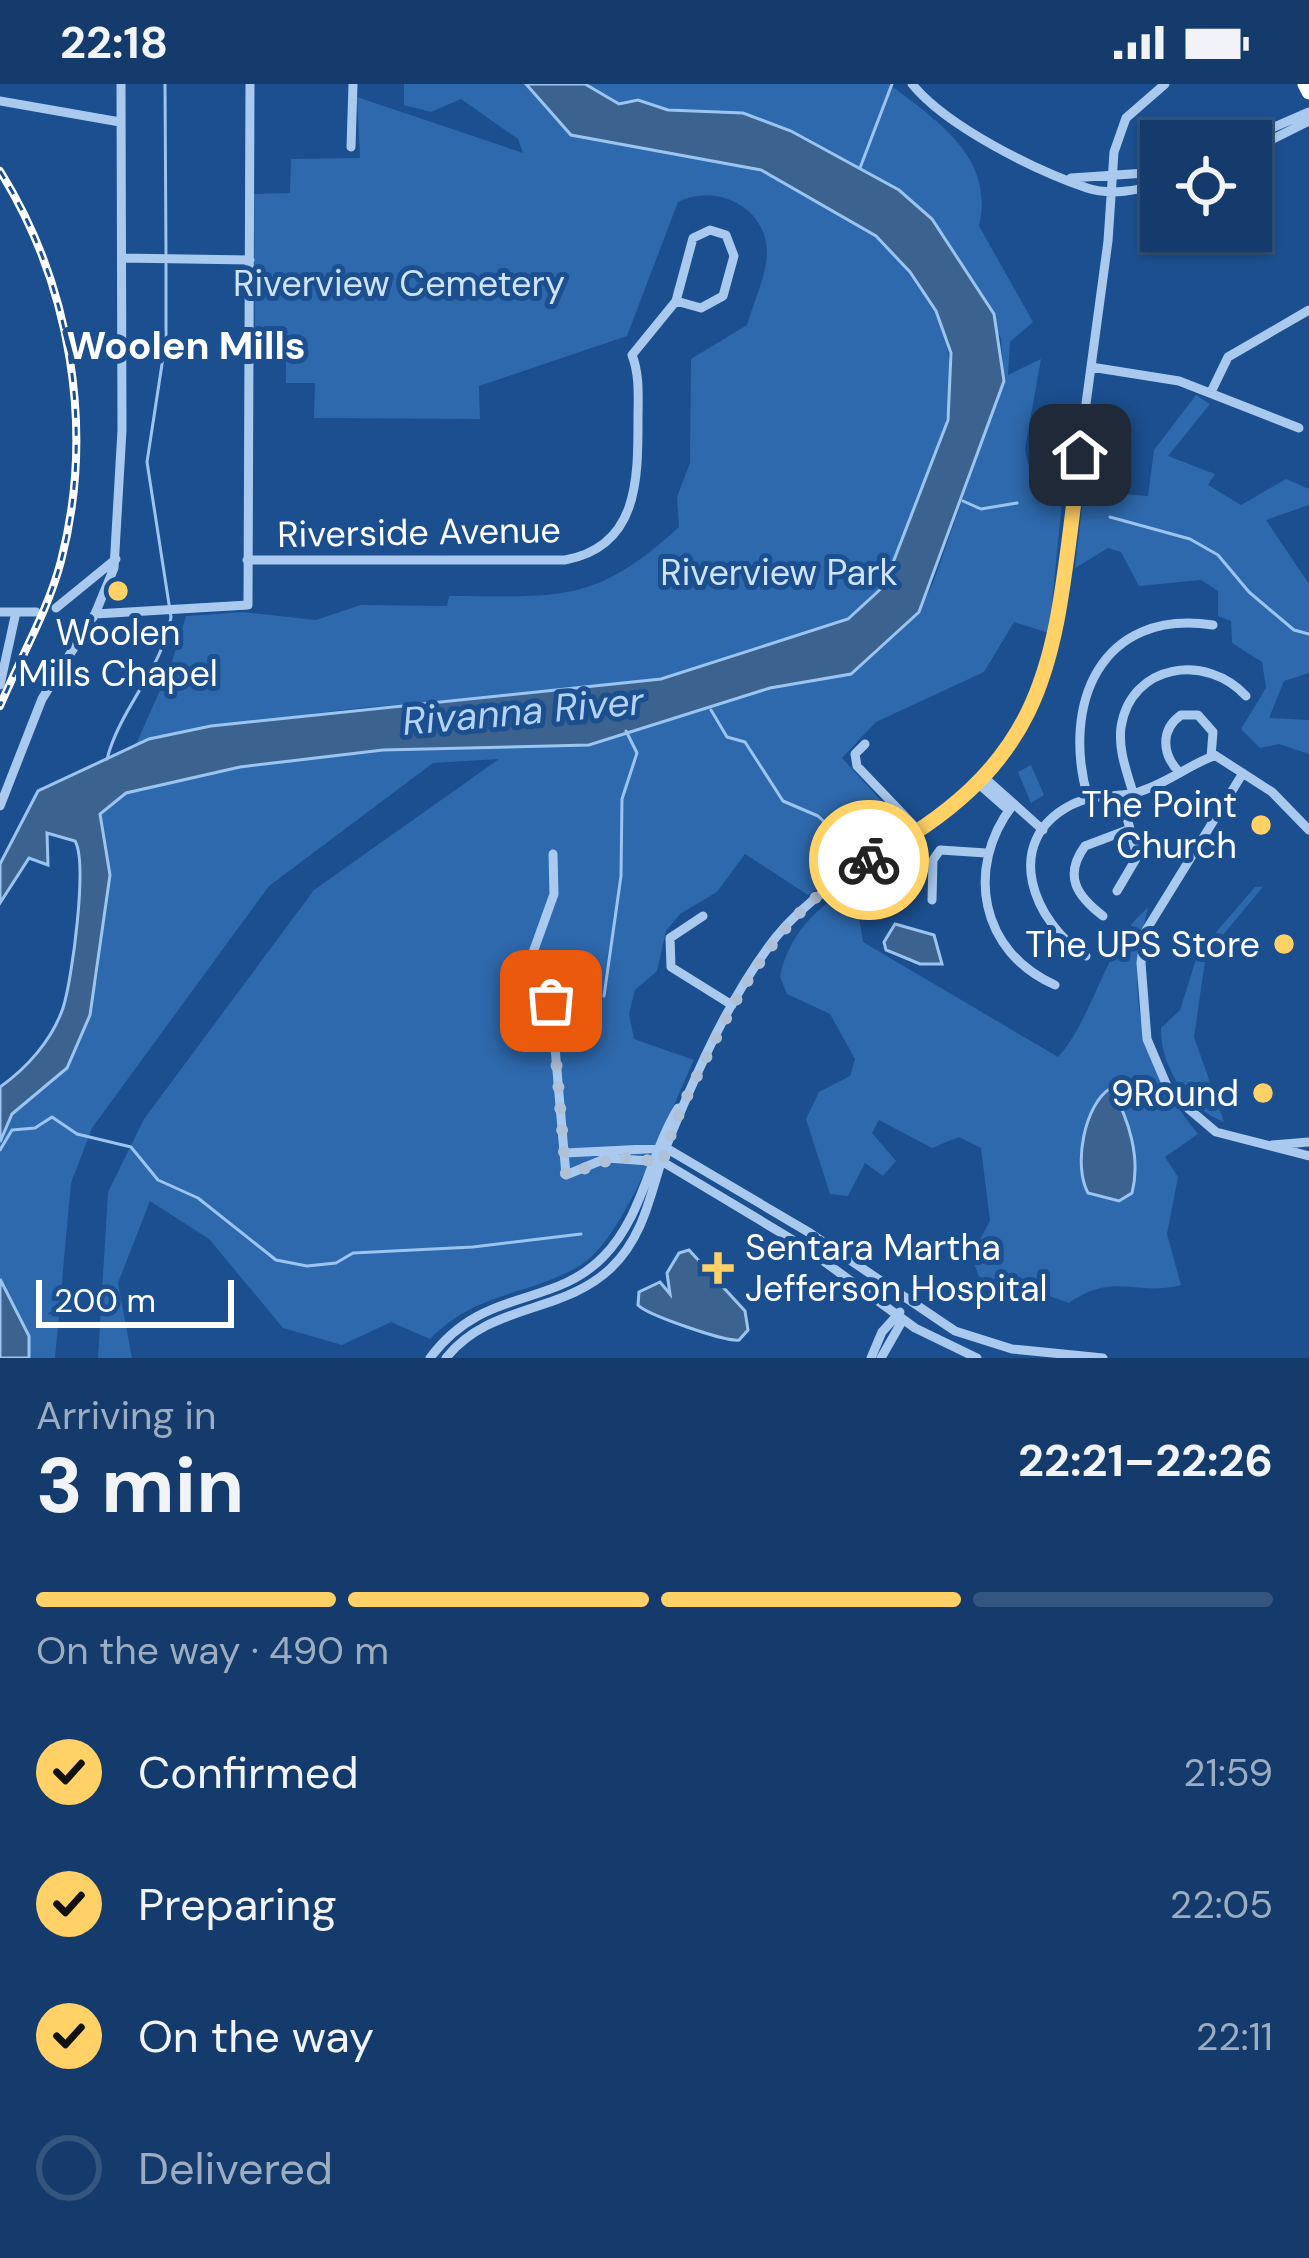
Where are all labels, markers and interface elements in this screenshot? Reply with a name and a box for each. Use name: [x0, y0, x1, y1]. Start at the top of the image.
text: 22:18: [60, 13, 168, 72]
map controls: [1140, 120, 1272, 252]
button: locate: [1140, 120, 1272, 252]
park label: Riverview Cemetery: [233, 260, 565, 307]
district label: Woolen Mills: [66, 320, 306, 371]
pin: [1029, 404, 1131, 506]
icon: home: [1047, 422, 1113, 488]
street label: Riverside Avenue: [277, 506, 561, 558]
park label: Riverview Park: [660, 549, 898, 596]
marker: Woolen Mills Chapel: [105, 578, 131, 604]
place label: Woolen Mills Chapel: [18, 609, 218, 697]
water label: Rivanna River: [400, 675, 647, 747]
place label: The Point Church: [1081, 781, 1237, 869]
courier: [809, 800, 929, 920]
marker: The Point Church: [1248, 812, 1274, 838]
icon: bike: [836, 827, 902, 893]
place label: The UPS Store: [1025, 921, 1260, 968]
marker: The UPS Store: [1271, 931, 1297, 957]
pin: [500, 950, 602, 1052]
icon: bag: [518, 968, 584, 1034]
place label: 9Round: [1111, 1070, 1239, 1117]
marker: 9Round: [1250, 1080, 1276, 1106]
place label: Sentara Martha Jefferson Hospital: [745, 1224, 1048, 1312]
marker: Sentara Martha Jefferson Hospital: [702, 1252, 734, 1284]
scale bar: [36, 1274, 234, 1327]
text: 200 m: [54, 1279, 156, 1322]
text: Arriving in: [36, 1390, 216, 1441]
text: 22:21–22:26: [1018, 1431, 1273, 1490]
text: 3 min: [36, 1435, 244, 1536]
text: On the way · 490 m: [36, 1625, 389, 1676]
icon: check: [36, 1739, 102, 1805]
text: Confirmed: [138, 1743, 359, 1802]
text: 21:59: [1183, 1747, 1273, 1798]
icon: check: [36, 1871, 102, 1937]
text: Preparing: [138, 1875, 337, 1934]
text: 22:05: [1170, 1879, 1273, 1930]
icon: check: [36, 2003, 102, 2069]
text: On the way: [138, 2007, 374, 2066]
text: 22:11: [1196, 2011, 1273, 2062]
text: Delivered: [138, 2139, 333, 2198]

